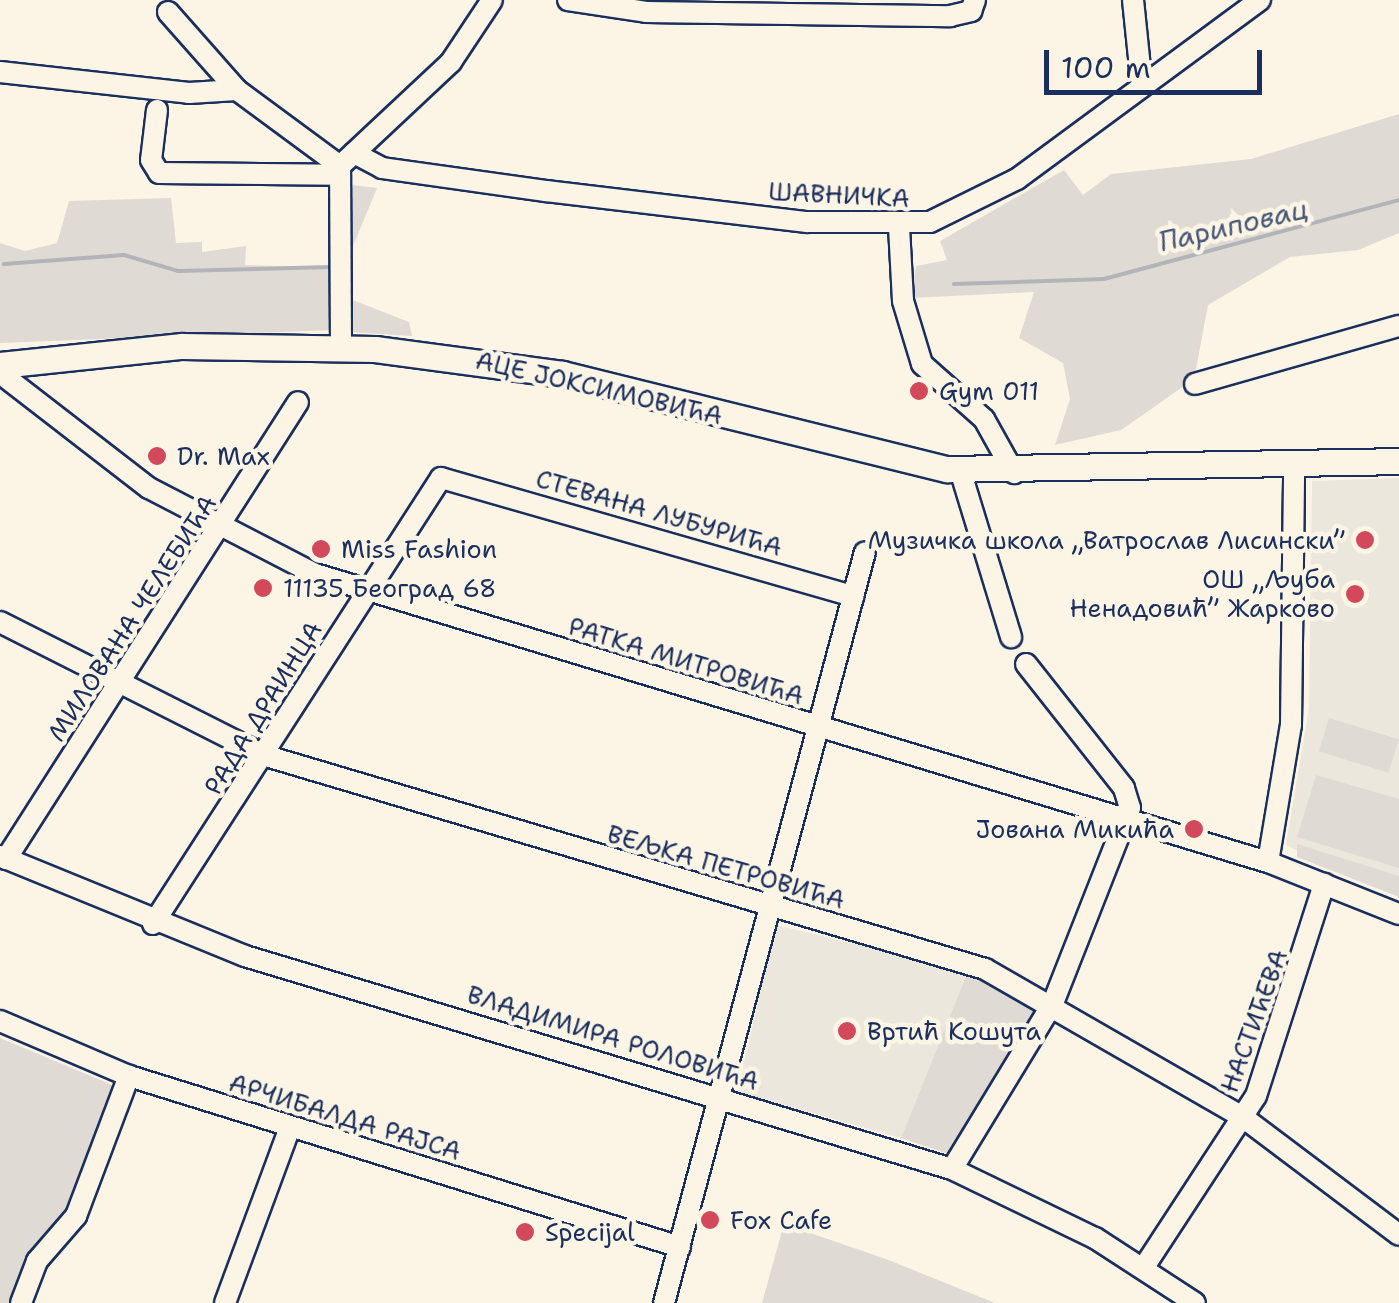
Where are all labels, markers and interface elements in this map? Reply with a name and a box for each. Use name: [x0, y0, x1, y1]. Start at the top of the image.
scale bar: [1049, 30, 1266, 92]
text: 100 m: [1061, 47, 1151, 88]
street label: ШАВНИЧКА: [768, 176, 910, 214]
water label: Париповац: [1155, 192, 1311, 258]
street label: АЦЕ ЈОКСИМОВИЋА: [473, 345, 725, 431]
place label: Gym 011: [939, 376, 1039, 406]
marker: Gym 011: [908, 380, 930, 402]
place label: Dr. Max: [177, 441, 270, 471]
marker: Dr. Max: [146, 445, 168, 467]
street label: СТЕВАНА ЛУБУРИЋА: [532, 463, 786, 563]
street label: МИЛОВАНА ЧЕЛЕБИЋА: [41, 489, 223, 747]
place label: Музичка школа „Ватрослав Лисински”: [868, 525, 1345, 555]
marker: Музичка школа „Ватрослав Лисински”: [1354, 529, 1376, 551]
place label: Miss Fashion: [341, 534, 497, 564]
marker: Miss Fashion: [310, 538, 332, 560]
place label: ОШ „Љуба Ненадовић” Жарково: [1070, 565, 1335, 624]
place label: 11135 Београд 68: [283, 573, 497, 603]
marker: 11135 Београд 68: [252, 577, 274, 599]
marker: ОШ „Љуба Ненадовић” Жарково: [1344, 583, 1366, 605]
street label: РАТКА МИТРОВИЋА: [565, 611, 807, 711]
street label: РАДА ДРАИНЦА: [198, 616, 328, 800]
place label: Јована Микића: [976, 814, 1174, 844]
marker: Јована Микића: [1183, 818, 1205, 840]
street label: ВЕЉКА ПЕТРОВИЋА: [604, 819, 848, 915]
street label: НАСТИЋЕВА: [1214, 945, 1294, 1097]
street label: ВЛАДИМИРА РОЛОВИЋА: [464, 979, 762, 1097]
place label: Вртић Кошута: [867, 1016, 1041, 1046]
marker: Вртић Кошута: [836, 1020, 858, 1042]
street label: АРЧИБАЛДА РАЈСА: [225, 1067, 465, 1167]
place label: Fox Cafe: [730, 1205, 832, 1235]
marker: Fox Cafe: [699, 1209, 721, 1231]
place label: Specijal: [545, 1217, 635, 1247]
marker: Specijal: [514, 1221, 536, 1243]

